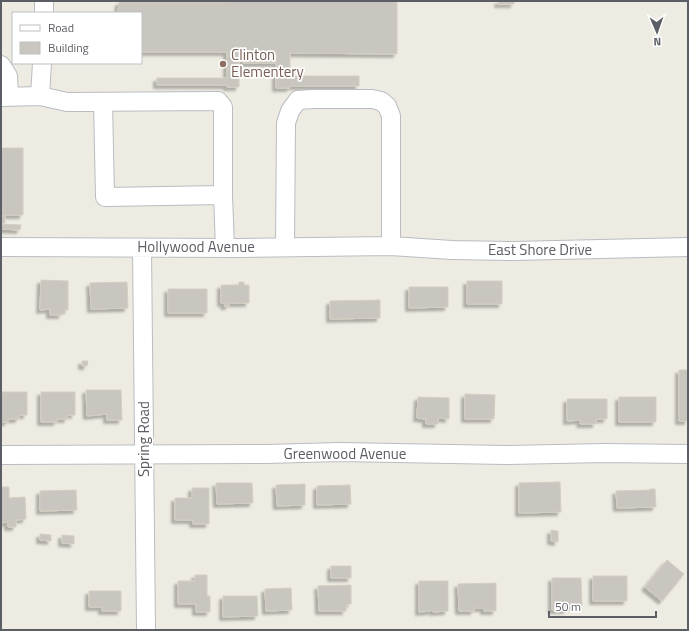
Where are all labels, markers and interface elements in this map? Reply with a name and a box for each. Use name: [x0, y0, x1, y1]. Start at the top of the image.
legend: [12, 12, 142, 64]
north arrow: [637, 12, 677, 52]
text: Road: [48, 18, 74, 37]
text: N: [653, 34, 661, 50]
text: Building: [48, 38, 89, 57]
place label: Clinton Elementery: [231, 43, 304, 83]
marker: Clinton Elementery: [218, 59, 228, 69]
street label: Hollywood Avenue: [137, 235, 255, 258]
street label: East Shore Drive: [488, 238, 592, 261]
street label: Spring Road: [132, 401, 155, 477]
street label: Greenwood Avenue: [284, 442, 406, 465]
scale bar: [549, 593, 656, 619]
text: 50 m: [555, 597, 581, 616]

